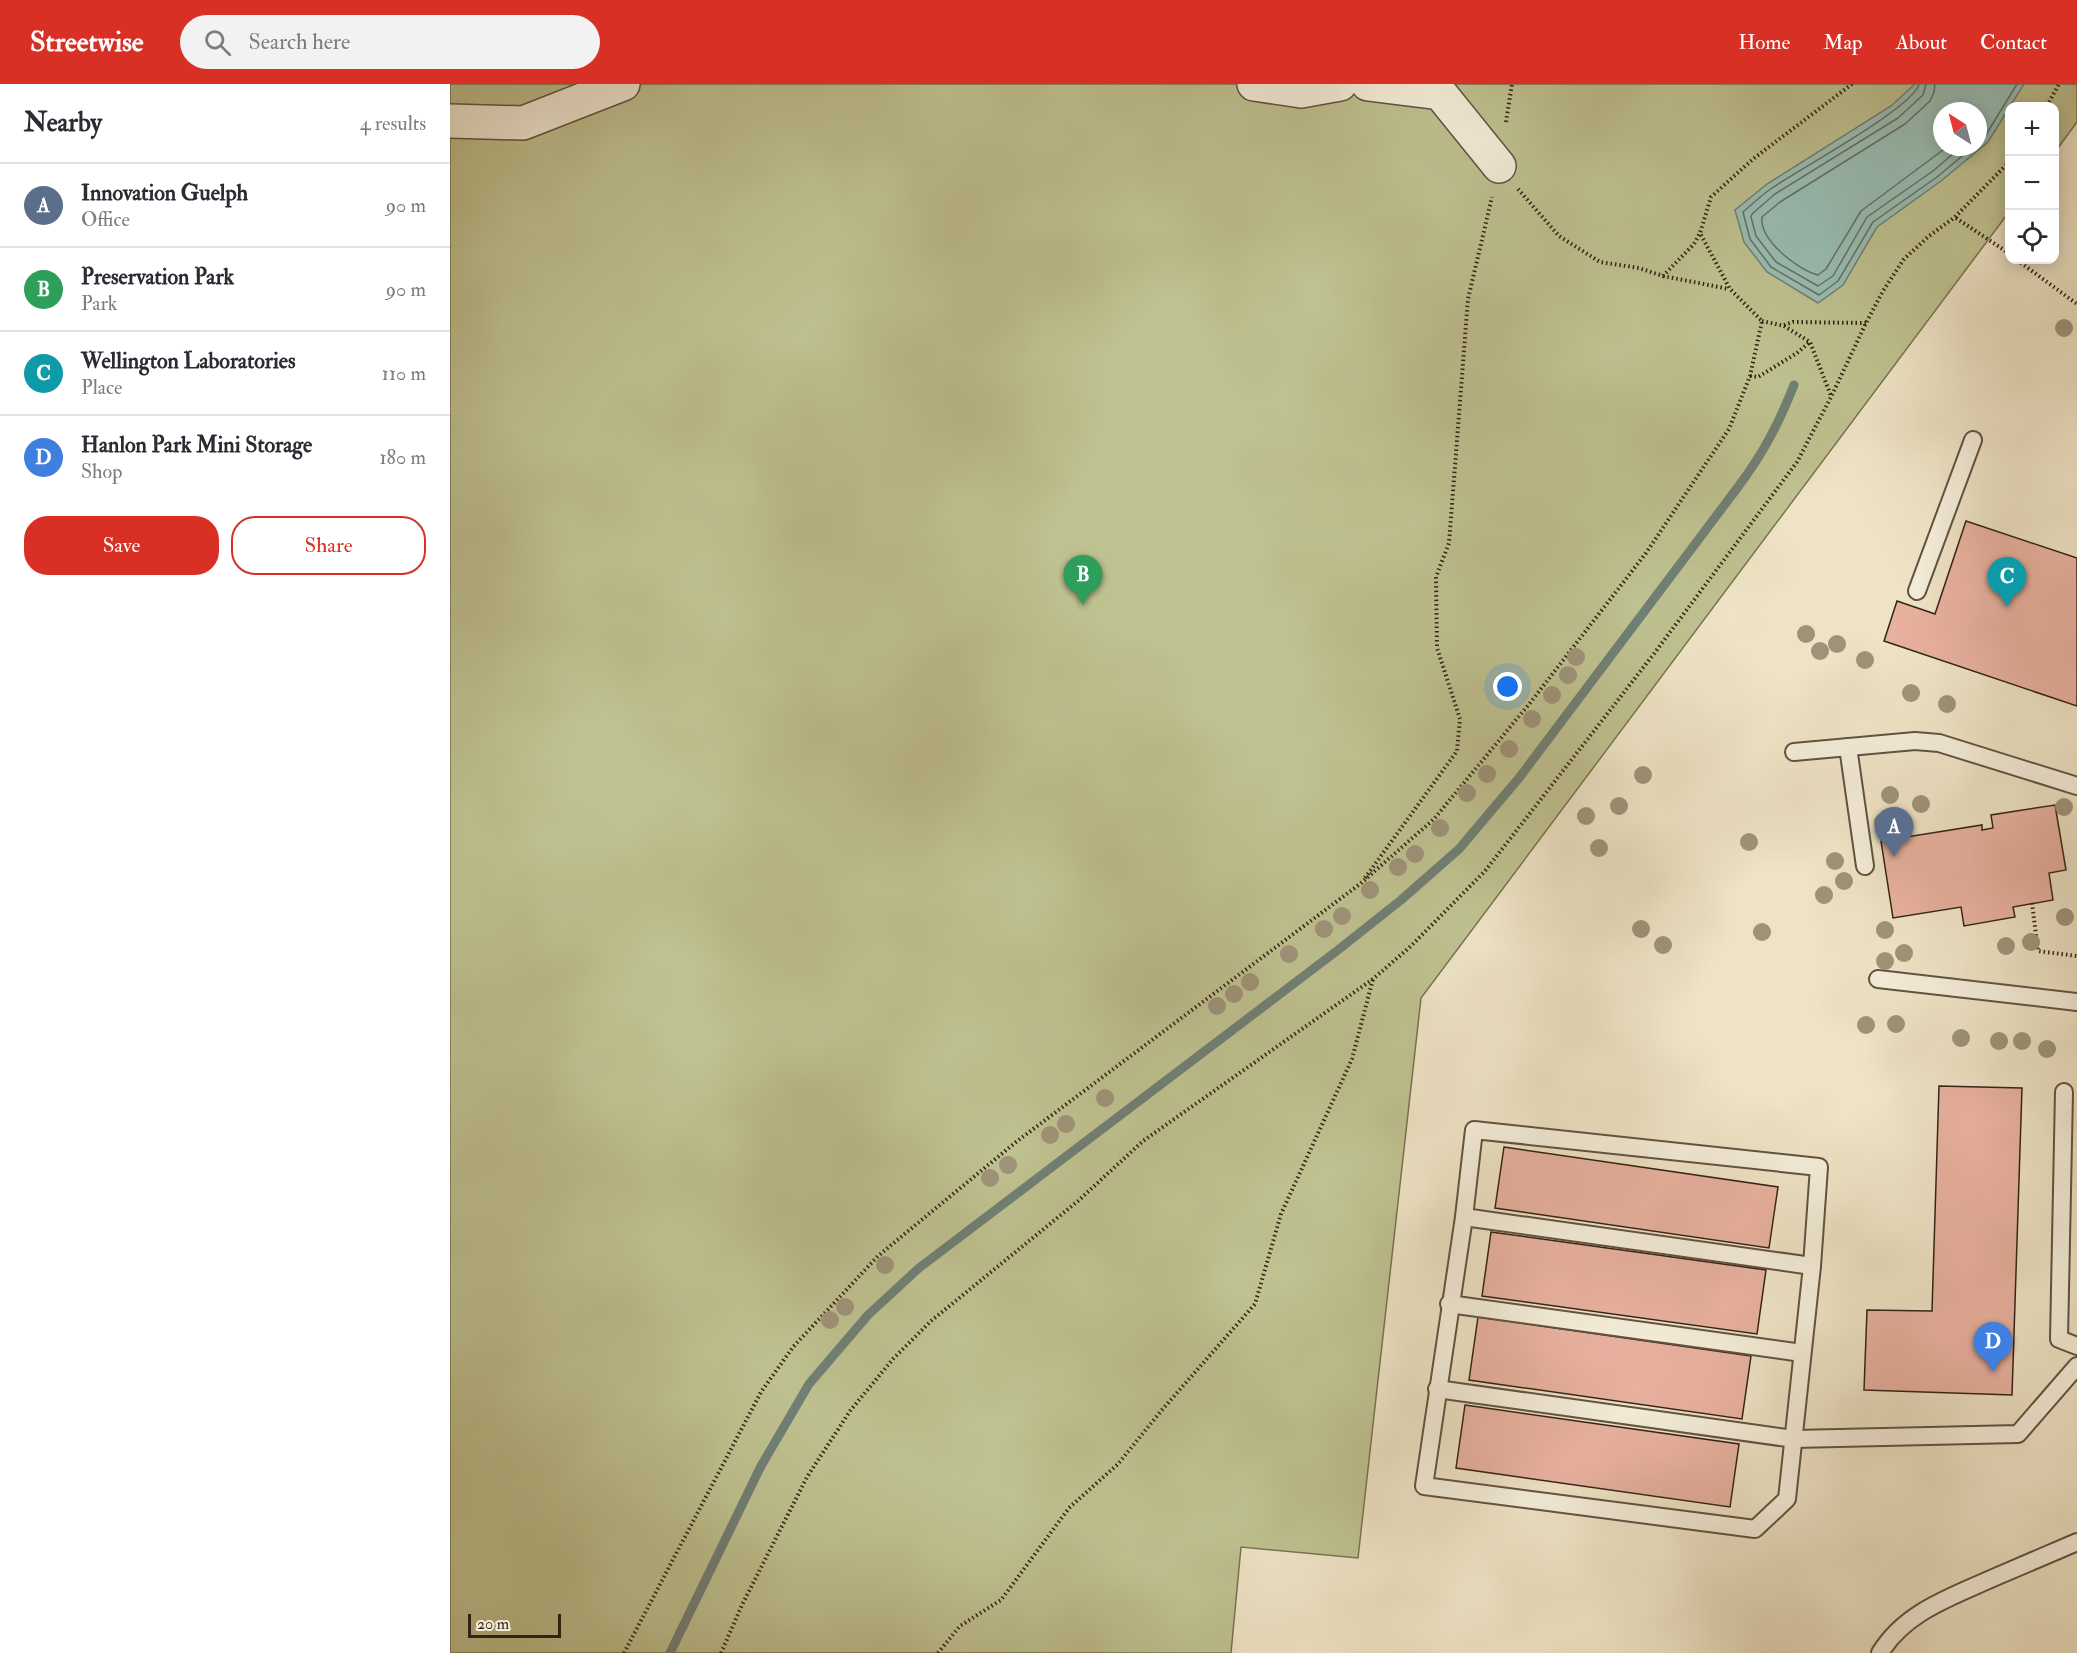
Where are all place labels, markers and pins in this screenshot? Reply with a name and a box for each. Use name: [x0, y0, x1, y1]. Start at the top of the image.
pin: B: [1064, 556, 1102, 605]
pin: C: [1988, 558, 2026, 607]
pin: A: [1874, 808, 1914, 857]
pin: D: [1974, 1322, 2012, 1372]

